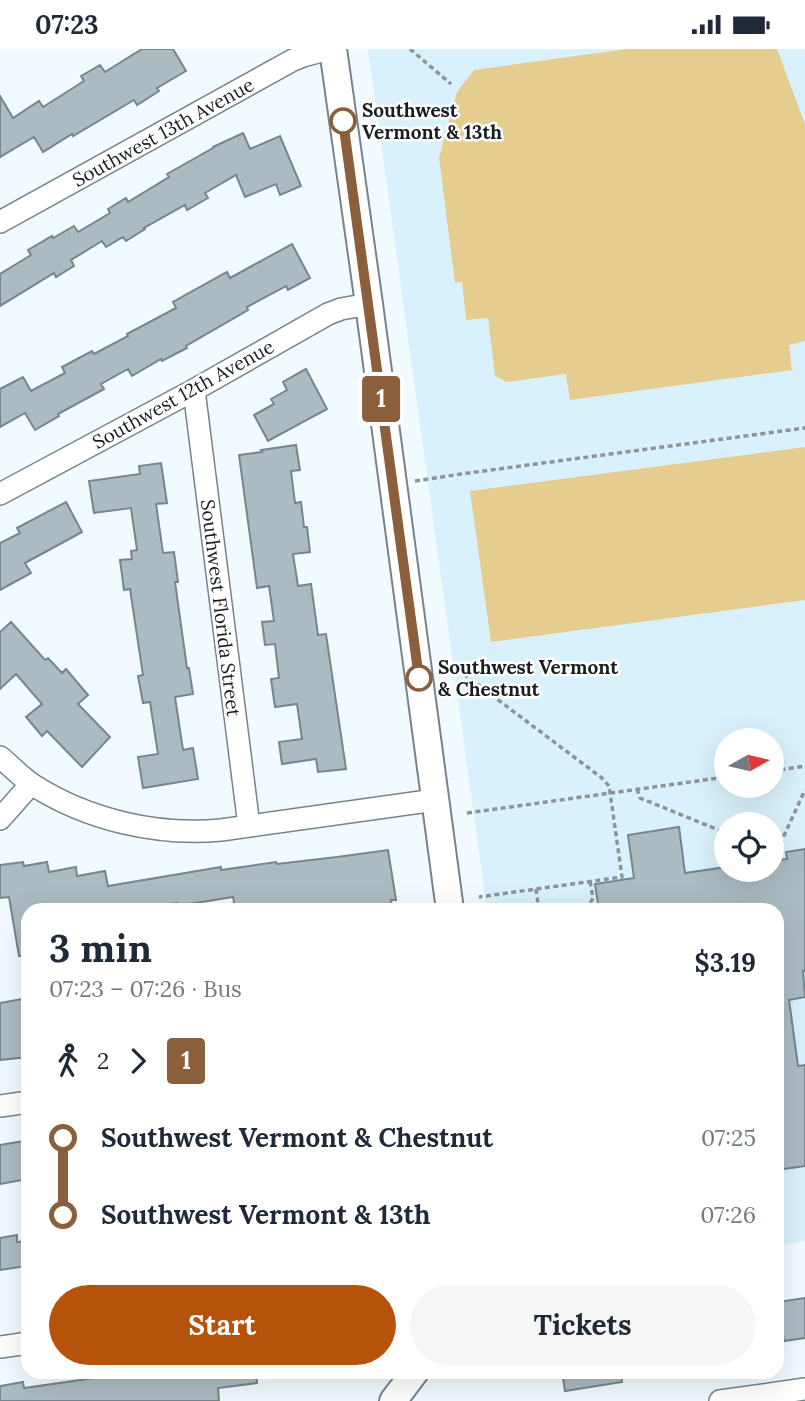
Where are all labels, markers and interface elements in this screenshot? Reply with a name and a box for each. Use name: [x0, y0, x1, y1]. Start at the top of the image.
text: 07:23: [35, 8, 99, 41]
street label: Southwest 13th Avenue: [68, 72, 258, 192]
place label: Southwest Vermont & 13th: [362, 98, 502, 144]
marker: Southwest Vermont & 13th: [330, 108, 356, 134]
street label: Southwest 12th Avenue: [88, 334, 278, 454]
line badge: 1: [358, 376, 404, 422]
text: 1: [376, 383, 386, 414]
street label: Southwest Florida Street: [196, 498, 246, 719]
place label: Southwest Vermont & Chestnut: [438, 655, 619, 701]
marker: Southwest Vermont & Chestnut: [406, 665, 432, 691]
north arrow: [714, 728, 784, 798]
map controls: [714, 728, 784, 882]
button: locate: [714, 812, 784, 882]
text: 3 min: [49, 924, 152, 972]
text: $3.19: [695, 946, 756, 979]
text: 07:23 – 07:26 · Bus: [49, 974, 242, 1003]
icon: walk: [49, 1042, 87, 1080]
icon: forward: [119, 1042, 157, 1080]
text: 1: [181, 1045, 191, 1076]
text: 2: [97, 1046, 109, 1075]
text: Southwest Vermont & Chestnut: [101, 1121, 493, 1154]
text: 07:25: [701, 1123, 756, 1152]
text: Southwest Vermont & 13th: [101, 1198, 430, 1231]
text: 07:26: [700, 1200, 756, 1229]
button: Start: [49, 1285, 396, 1365]
button: Tickets: [410, 1285, 756, 1365]

